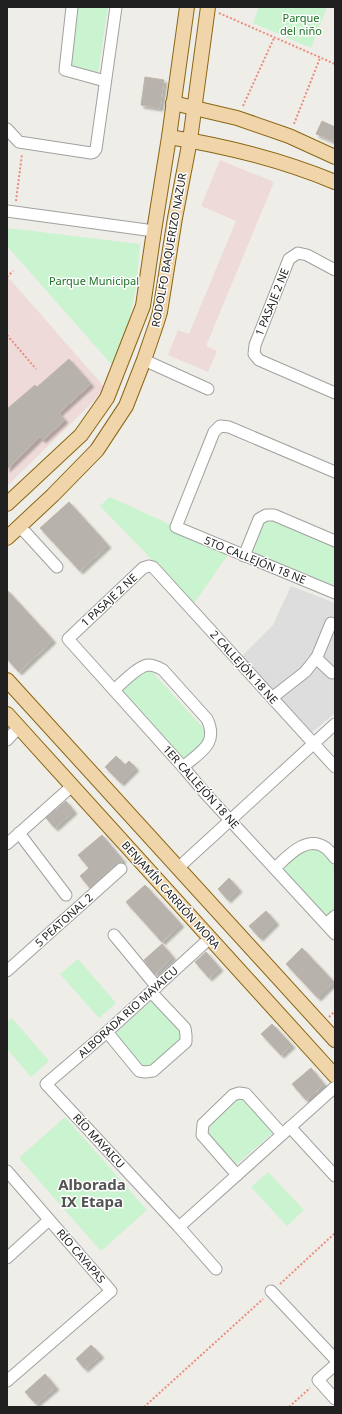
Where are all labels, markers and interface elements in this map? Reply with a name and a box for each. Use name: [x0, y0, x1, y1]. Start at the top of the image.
park label: Parque del niño: [280, 10, 322, 38]
street label: RODOLFO BAQUERIZO NAZUR: [148, 171, 190, 328]
street label: 1 PASAJE 2 NE: [251, 266, 292, 338]
park label: Parque Municipal: [49, 273, 139, 288]
street label: 5TO CALLEJÓN 18 NE: [202, 532, 308, 587]
street label: 1 PASAJE 2 NE: [77, 570, 140, 630]
street label: 2 CALLEJÓN 18 NE: [207, 627, 281, 707]
street label: 1ER CALLEJÓN 18 NE: [160, 742, 243, 831]
street label: BENJAMÍN CARRIÓN MORA: [119, 838, 225, 953]
street label: 5 PEATONAL 2: [32, 890, 96, 950]
street label: ALBORADA RIO MAYAICU: [74, 963, 181, 1061]
street label: RÍO MAYAICU: [70, 1110, 129, 1171]
district label: Alborada IX Etapa: [58, 1174, 126, 1211]
street label: RÍO CAYAPAS: [54, 1225, 109, 1286]

